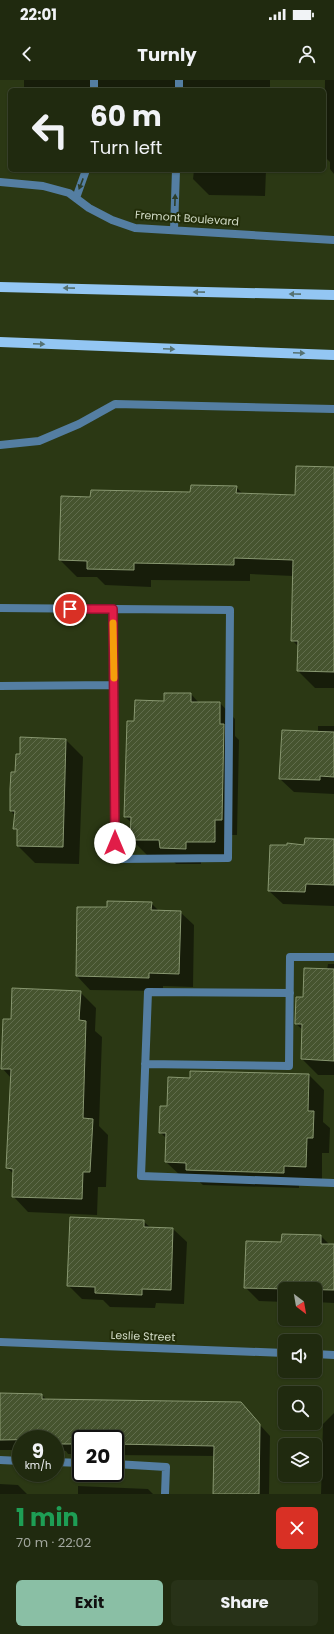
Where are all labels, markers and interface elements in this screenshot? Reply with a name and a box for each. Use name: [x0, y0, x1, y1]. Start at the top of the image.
text: 22:01: [20, 4, 57, 25]
text: Turnly: [137, 42, 197, 67]
icon: back: [16, 43, 38, 65]
icon: person: [296, 43, 318, 65]
text: 60 m: [90, 97, 162, 136]
icon: left: [24, 104, 76, 156]
text: Turn left: [90, 135, 162, 160]
one-way arrow: [78, 178, 84, 190]
one-way arrow: [172, 193, 178, 206]
street label: Fremont Boulevard: [134, 206, 240, 230]
one-way arrow: [63, 285, 75, 292]
one-way arrow: [192, 289, 205, 295]
one-way arrow: [288, 291, 301, 297]
one-way arrow: [33, 341, 46, 347]
one-way arrow: [163, 345, 175, 352]
one-way arrow: [293, 350, 305, 357]
pin: [53, 592, 87, 626]
icon: arrive: [59, 598, 81, 620]
position arrow: [94, 822, 136, 864]
north arrow: [278, 1282, 322, 1326]
map controls: [278, 1282, 322, 1482]
street label: Leslie Street: [110, 1327, 176, 1345]
button: sound: [278, 1334, 322, 1378]
button: search: [278, 1386, 322, 1430]
speed limit sign: 20: [72, 1430, 124, 1482]
text: 9: [32, 1437, 44, 1465]
button: layers: [278, 1438, 322, 1482]
text: km/h: [25, 1458, 51, 1473]
text: 1 min: [16, 1501, 79, 1534]
button: close: [276, 1507, 318, 1549]
text: 70 m · 22:02: [16, 1533, 91, 1552]
button: Exit: [16, 1580, 163, 1626]
button: Share: [171, 1580, 318, 1626]

